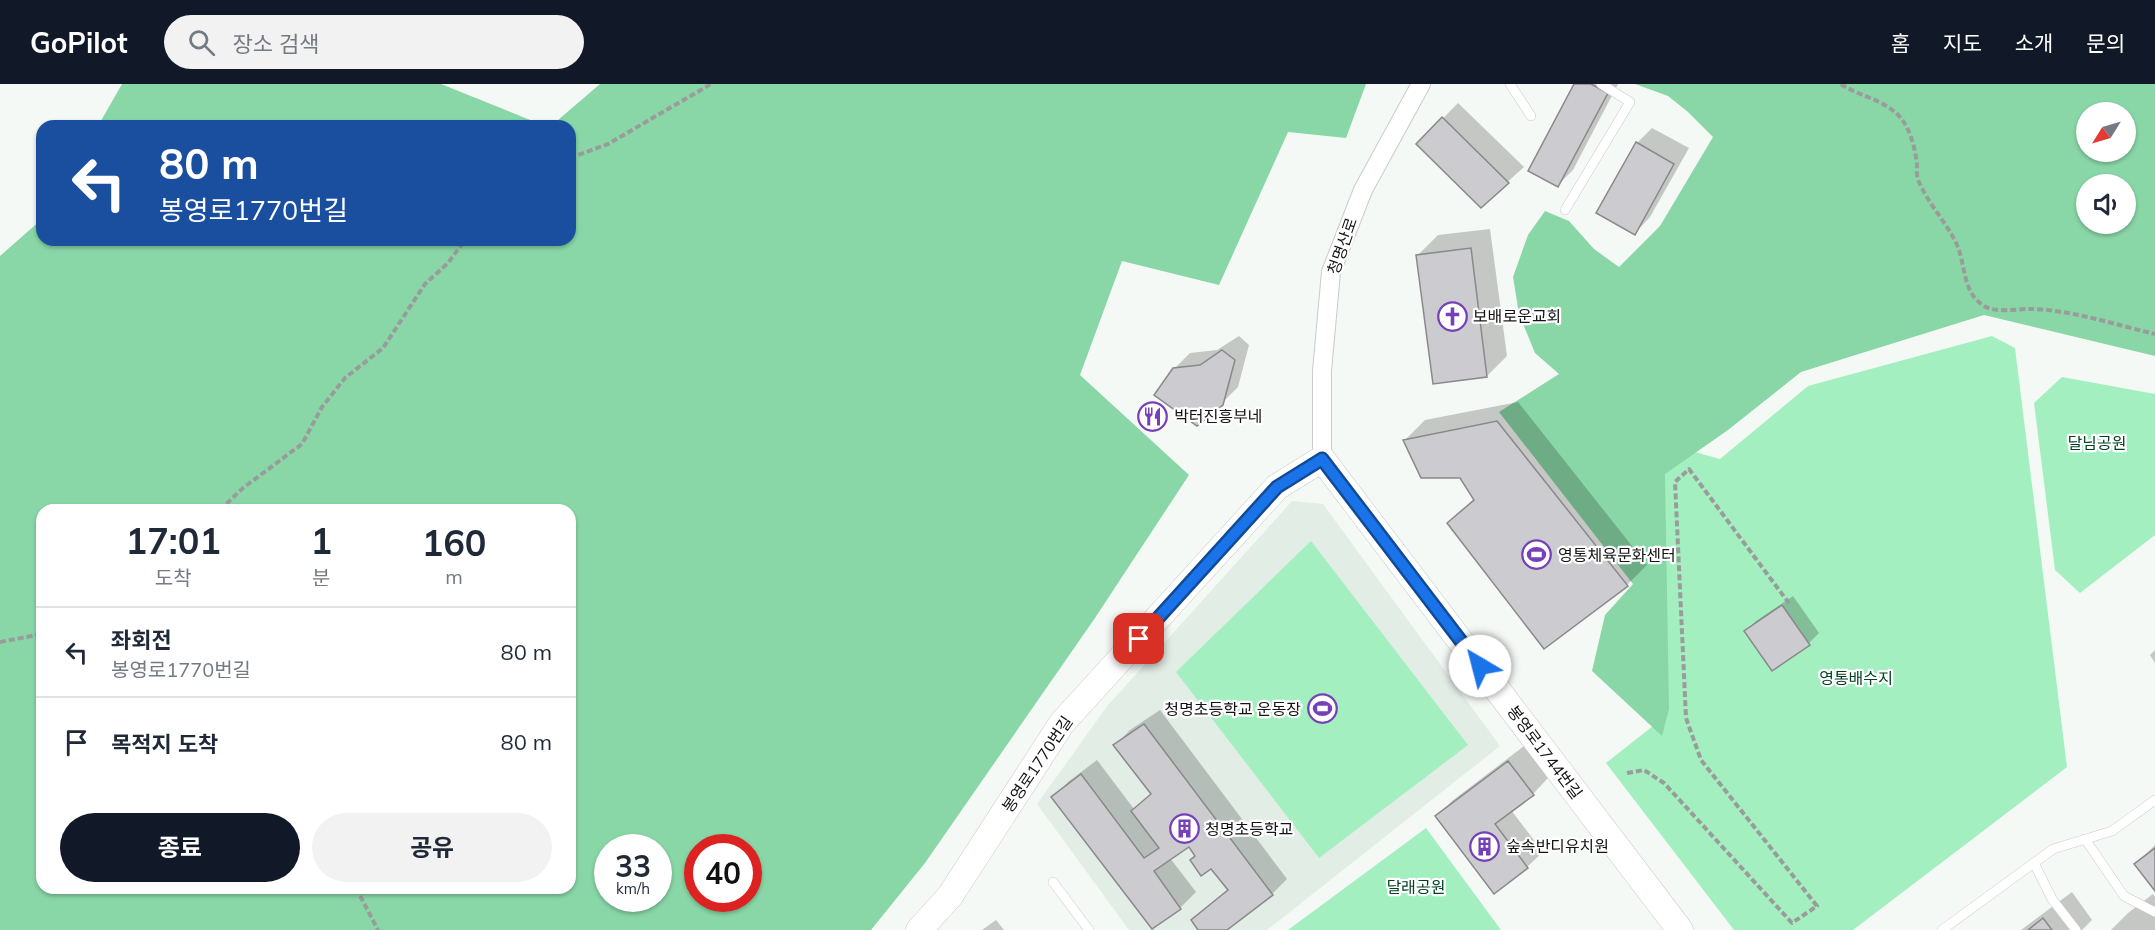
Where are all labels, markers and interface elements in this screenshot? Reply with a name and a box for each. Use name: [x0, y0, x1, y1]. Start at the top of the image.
search box: [164, 15, 584, 69]
text: GoPilot: [30, 25, 128, 60]
icon: search: [185, 26, 218, 59]
text: 장소 검색: [233, 30, 319, 58]
text: 홈: [1891, 30, 1910, 56]
text: 지도: [1943, 30, 1982, 56]
text: 소개: [2015, 30, 2053, 56]
text: 문의: [2086, 30, 2125, 56]
north arrow: [2076, 102, 2136, 162]
map controls: [2076, 102, 2136, 234]
text: 80 m: [159, 137, 259, 190]
icon: left: [60, 144, 138, 222]
button: sound: [2076, 174, 2136, 234]
text: 봉영로1770번길: [159, 193, 348, 227]
street label: 청명산로: [1323, 215, 1361, 277]
church icon: 보배로운교회: [1436, 300, 1468, 332]
place label: 보배로운교회: [1473, 306, 1561, 326]
restaurant icon: 박터진흥부네: [1137, 400, 1169, 432]
place label: 박터진흥부네: [1174, 406, 1262, 426]
park label: 달님공원: [2068, 433, 2126, 453]
text: 17:01: [126, 518, 221, 563]
text: 1: [310, 518, 332, 563]
text: 160: [422, 520, 486, 565]
sports icon: 영통체육문화센터: [1521, 539, 1553, 571]
place label: 영통체육문화센터: [1558, 545, 1676, 565]
text: m: [445, 564, 463, 589]
text: 도착: [155, 565, 192, 590]
text: 분: [312, 565, 330, 590]
pin: [1113, 613, 1164, 664]
icon: arrive: [1122, 622, 1155, 655]
text: 좌회전: [111, 626, 172, 654]
position arrow: [1448, 634, 1512, 698]
icon: left: [60, 636, 93, 669]
text: 80 m: [501, 638, 552, 666]
text: 봉영로1770번길: [111, 657, 251, 682]
park label: 영통배수지: [1819, 668, 1893, 688]
sports icon: 청명초등학교 운동장: [1306, 693, 1338, 725]
place label: 청명초등학교 운동장: [1164, 699, 1301, 719]
street label: 봉영로1744번길: [1503, 701, 1587, 803]
street label: 봉영로1770번길: [997, 712, 1077, 816]
icon: arrive: [60, 726, 93, 759]
text: 80 m: [501, 728, 552, 756]
text: 목적지 도착: [111, 730, 218, 758]
button: 종료: [60, 813, 300, 882]
button: 공유: [312, 813, 552, 882]
building icon: 청명초등학교: [1168, 813, 1200, 845]
place label: 청명초등학교: [1205, 819, 1293, 839]
building icon: 숲속반디유치원: [1469, 830, 1501, 862]
speed limit sign: 40: [684, 834, 762, 912]
place label: 숲속반디유치원: [1506, 836, 1609, 856]
text: 33: [615, 847, 651, 885]
park label: 달래공원: [1387, 877, 1445, 897]
text: km/h: [616, 879, 650, 898]

